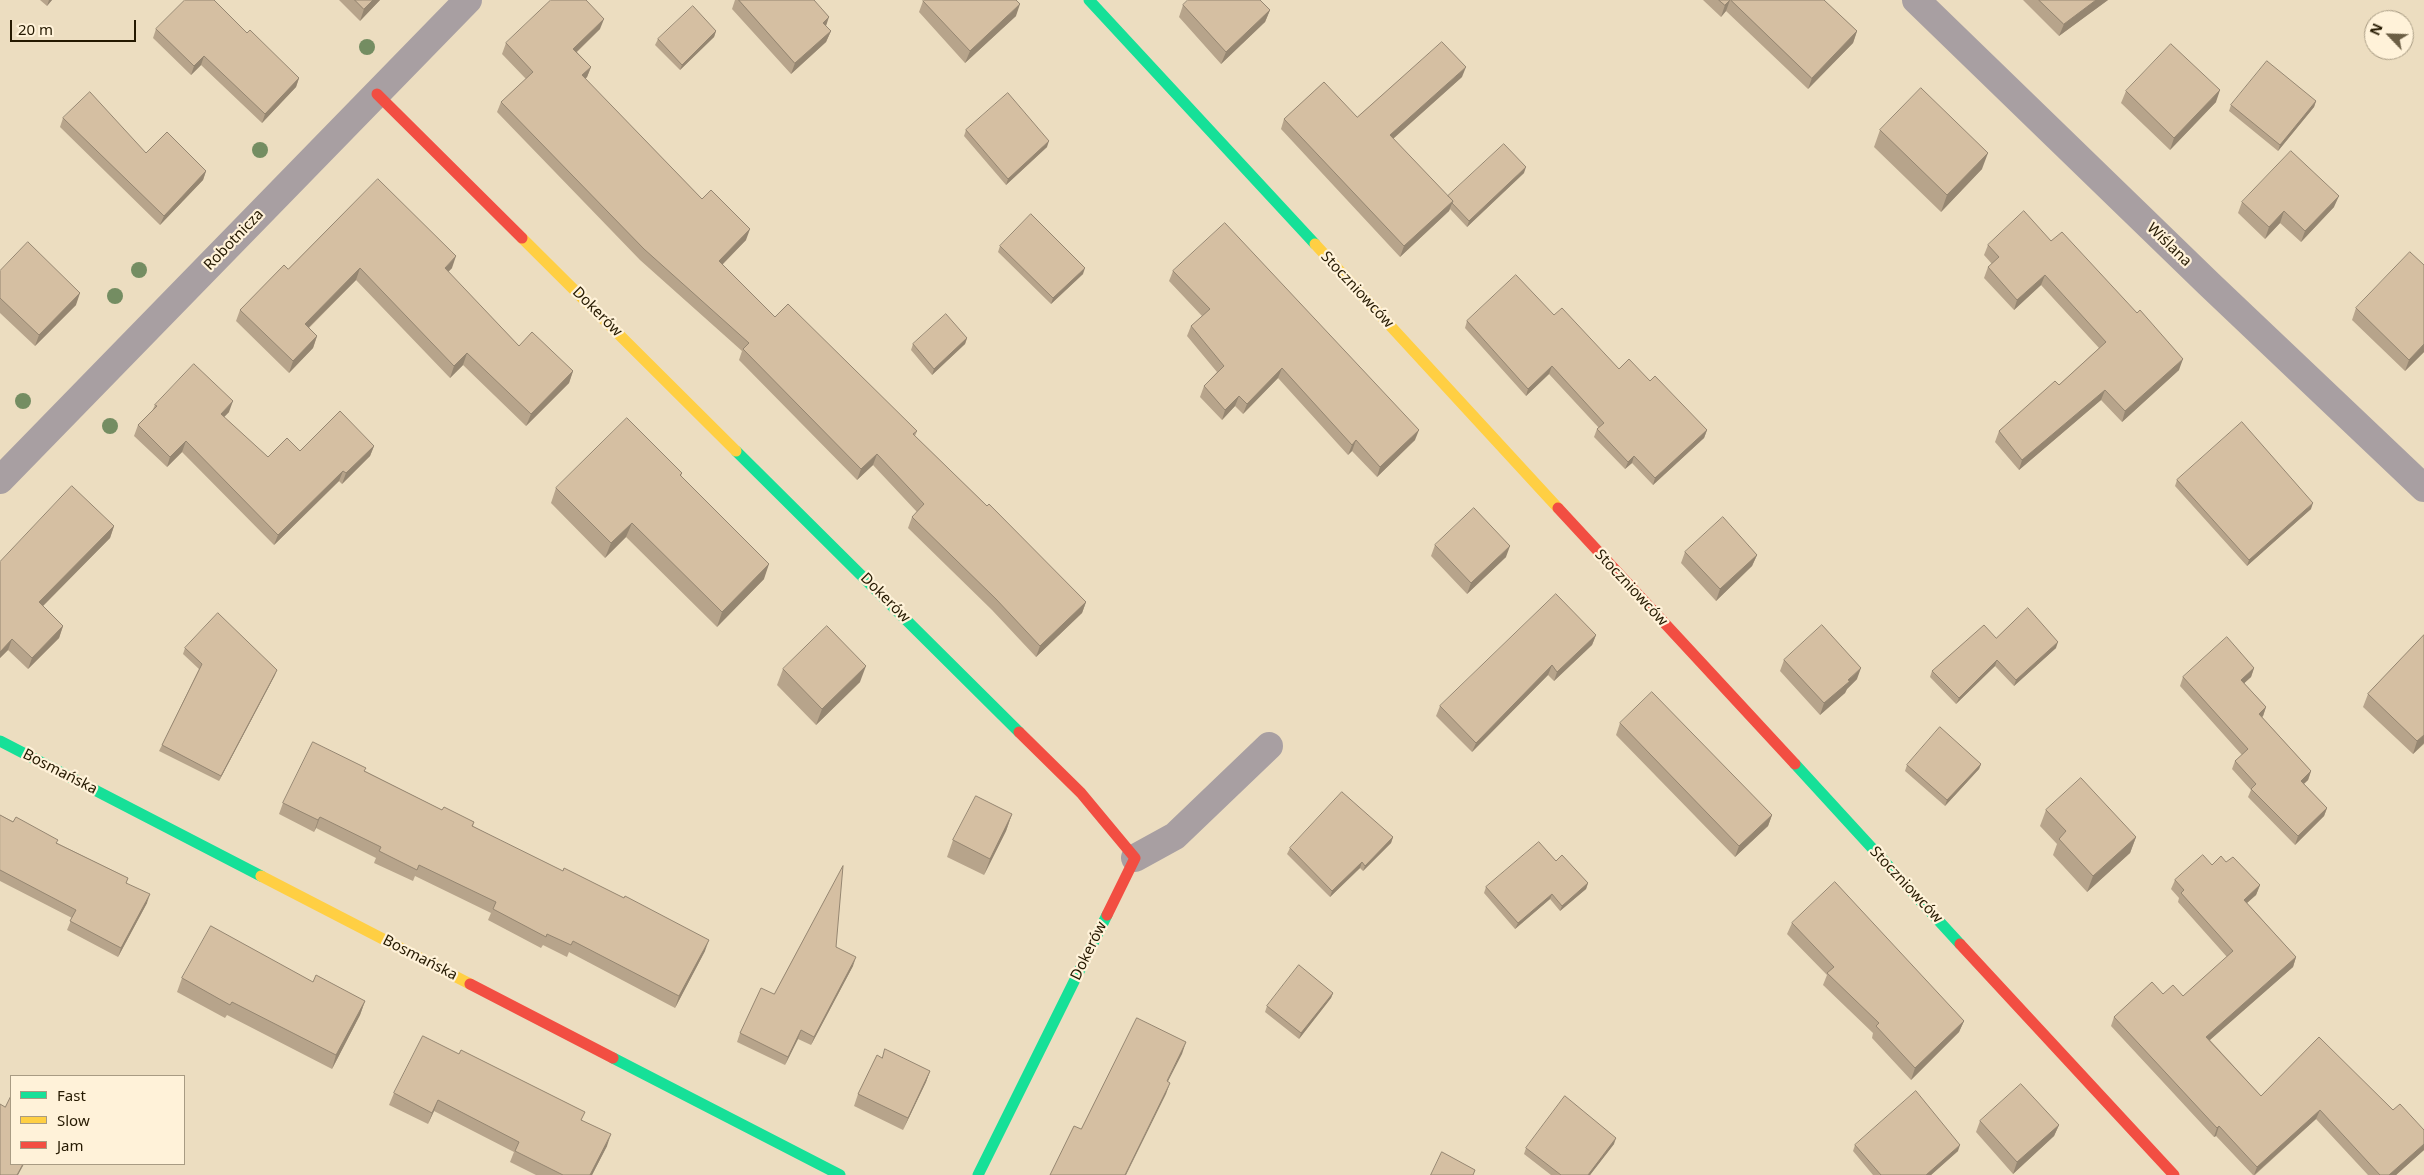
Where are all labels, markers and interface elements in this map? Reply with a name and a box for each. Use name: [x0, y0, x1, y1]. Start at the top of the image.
scale bar: [12, 10, 139, 42]
north arrow: [2364, 10, 2414, 60]
text: 20 m: [18, 19, 53, 39]
text: N: [2365, 20, 2387, 38]
street label: Robotnicza: [200, 206, 268, 274]
street label: Wiślana: [2143, 219, 2195, 271]
street label: Stoczniowców: [1317, 248, 1397, 332]
street label: Dokerów: [568, 283, 626, 341]
street label: Stoczniowców: [1591, 546, 1671, 630]
street label: Dokerów: [856, 569, 914, 627]
street label: Bosmańska: [20, 746, 100, 798]
street label: Stoczniowców: [1866, 843, 1946, 927]
street label: Dokerów: [1067, 919, 1111, 983]
street label: Bosmańska: [380, 932, 460, 984]
legend: [10, 1075, 185, 1165]
text: Fast: [57, 1085, 86, 1105]
text: Slow: [57, 1110, 90, 1130]
text: Jam: [57, 1135, 84, 1155]

